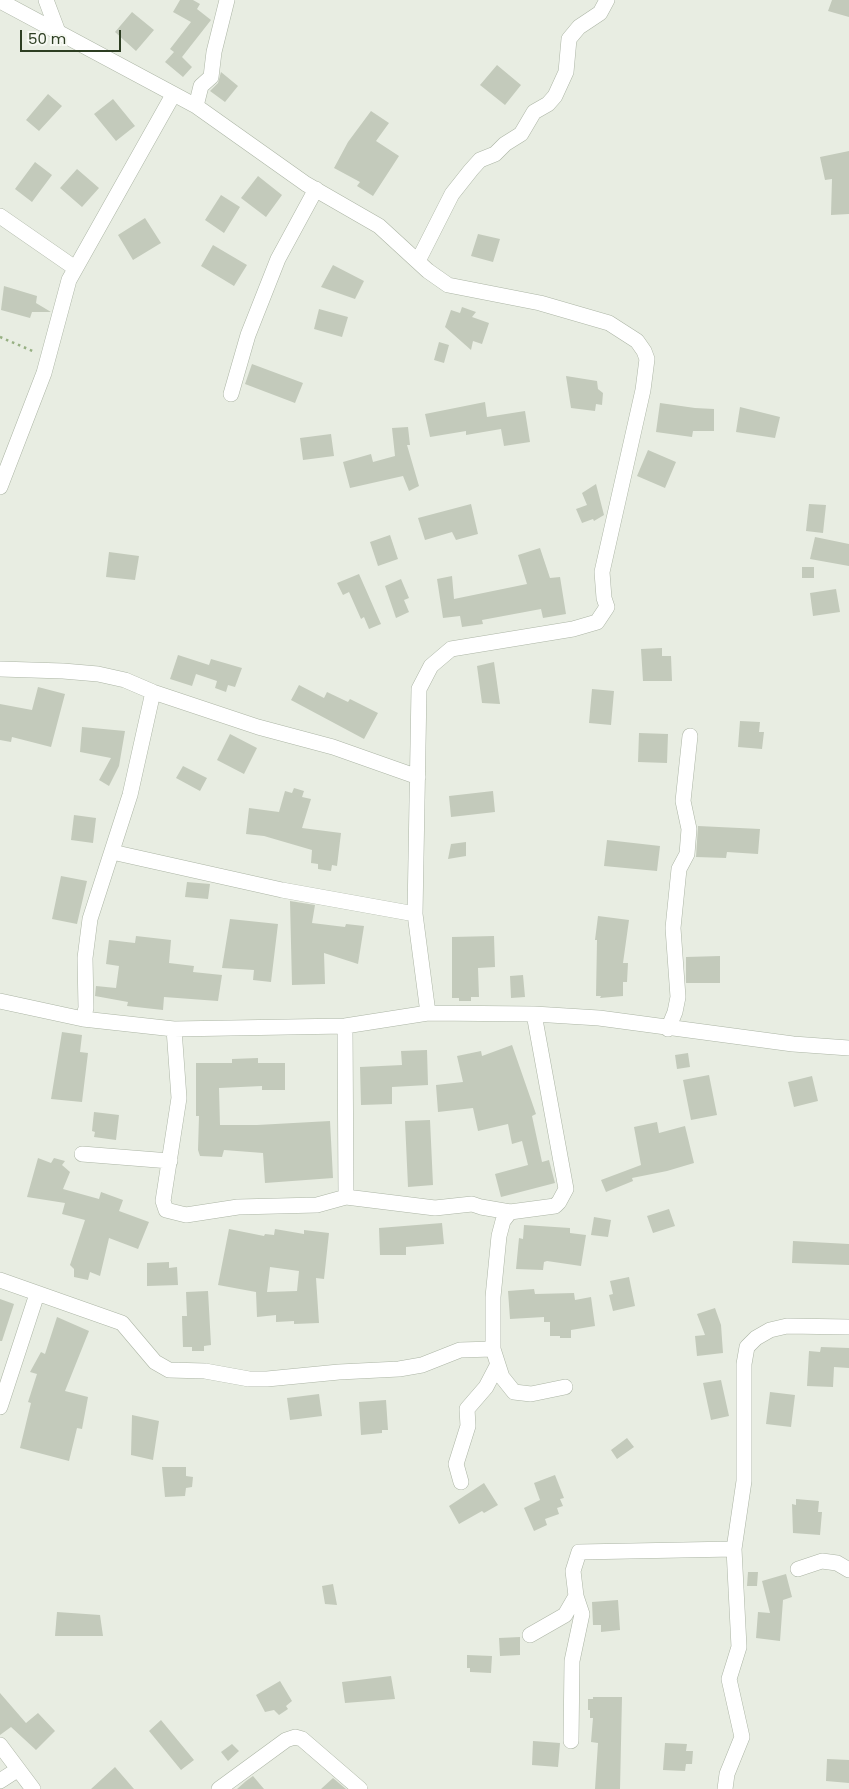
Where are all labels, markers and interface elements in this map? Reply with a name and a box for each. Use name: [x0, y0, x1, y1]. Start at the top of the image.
scale bar: [22, 20, 124, 52]
text: 50 m: [28, 28, 66, 49]

